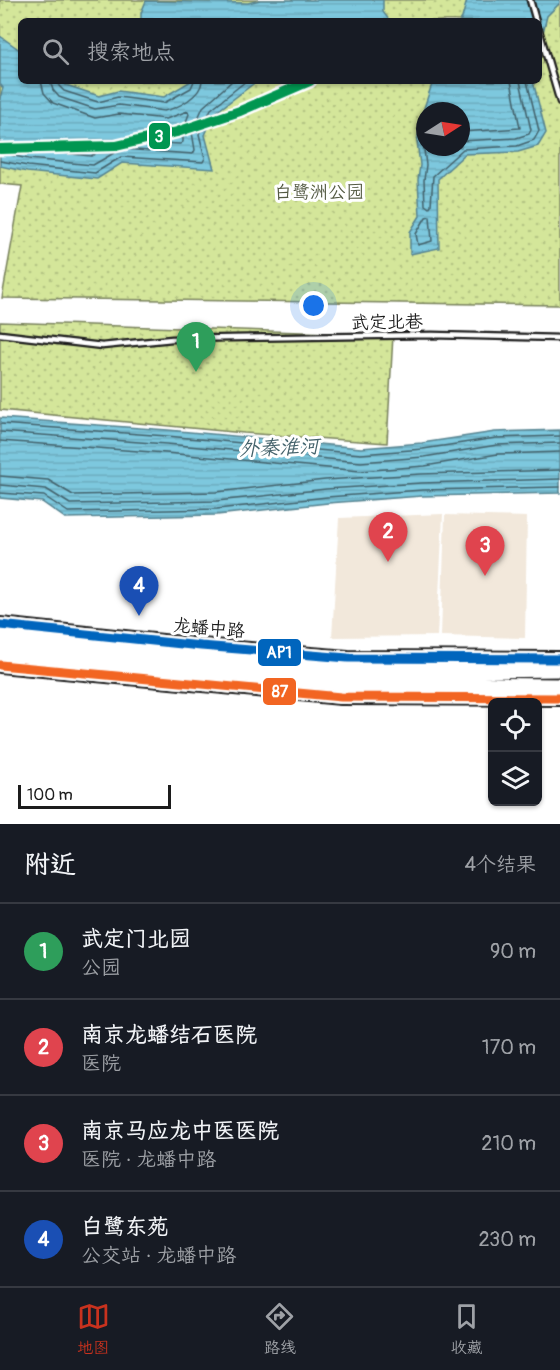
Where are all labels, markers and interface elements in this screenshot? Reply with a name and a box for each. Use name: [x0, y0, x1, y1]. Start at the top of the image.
search box: [18, 18, 542, 84]
icon: search: [39, 35, 72, 68]
text: 搜索地点: [87, 38, 175, 66]
north arrow: [416, 102, 470, 156]
line badge: 3: [148, 122, 171, 150]
text: 3: [155, 127, 164, 147]
park label: 白鹭洲公园: [274, 181, 364, 204]
your location: [299, 291, 328, 320]
street label: 武定北巷: [351, 310, 423, 335]
pin: 1: [176, 322, 216, 372]
water label: 外秦淮河: [239, 434, 322, 461]
pin: 2: [368, 512, 408, 562]
pin: 3: [466, 526, 504, 576]
pin: 4: [120, 566, 158, 616]
street label: 龙蟠中路: [172, 614, 246, 643]
line badge: AP1: [257, 638, 302, 667]
text: AP1: [266, 643, 292, 663]
line badge: 87: [262, 677, 297, 706]
text: 87: [272, 682, 289, 702]
map controls: [488, 698, 542, 806]
button: locate: [488, 698, 542, 752]
button: layers: [488, 752, 542, 806]
scale bar: [18, 782, 171, 810]
text: 100 m: [27, 785, 73, 805]
text: 附近: [24, 849, 76, 881]
text: 4个结果: [464, 852, 536, 877]
text: 武定门北园: [81, 925, 191, 953]
text: 1: [40, 939, 47, 964]
text: 90 m: [490, 939, 536, 964]
text: 公园: [81, 955, 121, 980]
text: 南京龙蟠结石医院: [81, 1021, 257, 1049]
text: 2: [38, 1035, 49, 1060]
text: 170 m: [482, 1035, 536, 1060]
text: 医院: [81, 1051, 121, 1076]
text: 南京马应龙中医医院: [81, 1117, 279, 1145]
text: 3: [38, 1131, 49, 1156]
text: 210 m: [481, 1131, 536, 1156]
text: 医院 · 龙蟠中路: [81, 1147, 216, 1172]
text: 白鹭东苑: [81, 1213, 169, 1241]
text: 4: [38, 1227, 49, 1252]
text: 230 m: [479, 1227, 536, 1252]
text: 公交站 · 龙蟠中路: [81, 1243, 236, 1268]
tab: 地图: [77, 1300, 110, 1358]
tab: 路线: [263, 1300, 296, 1358]
tab: 收藏: [450, 1300, 483, 1358]

